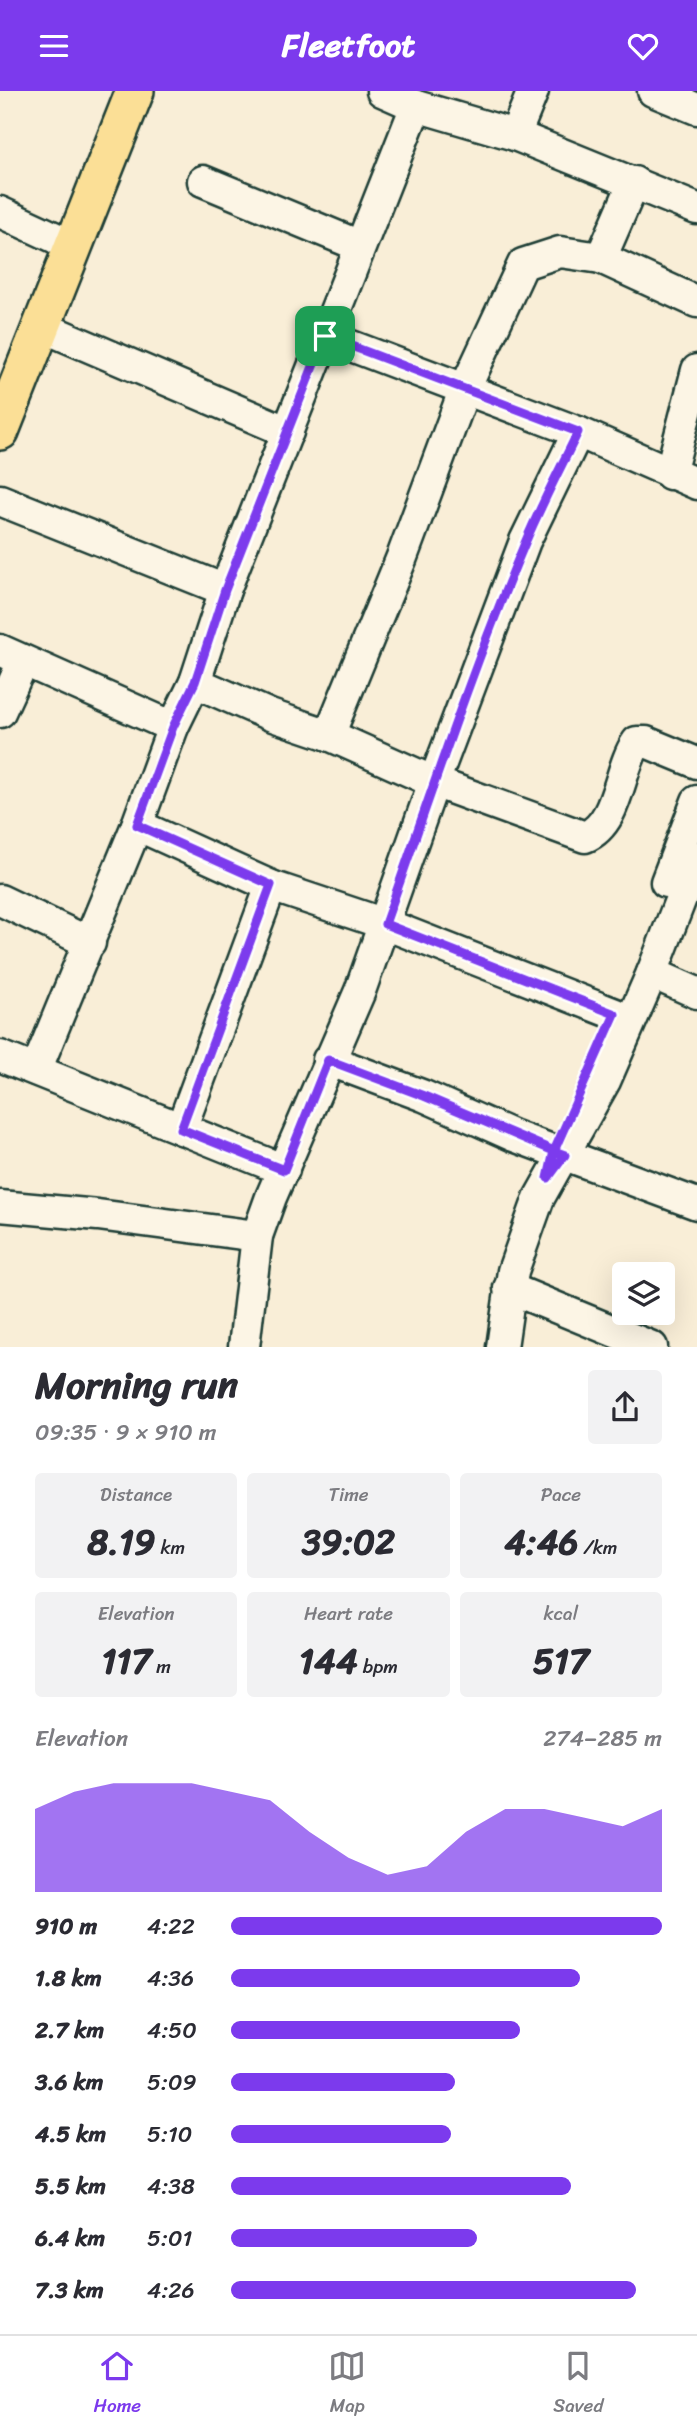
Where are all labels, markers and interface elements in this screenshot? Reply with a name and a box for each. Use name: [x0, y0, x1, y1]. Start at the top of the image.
text: Fleetfoot: [282, 17, 415, 74]
icon: menu: [35, 27, 73, 65]
icon: heart: [624, 27, 662, 65]
pin: [295, 306, 355, 366]
icon: arrive: [306, 317, 344, 355]
map controls: [612, 1262, 675, 1325]
button: layers: [612, 1262, 675, 1325]
text: Morning run: [35, 1352, 238, 1419]
button: share: [588, 1370, 662, 1444]
text: 09:35 · 9 × 910 m: [35, 1412, 216, 1453]
text: Distance: [100, 1478, 172, 1511]
text: Time: [328, 1478, 369, 1511]
text: Pace: [541, 1478, 581, 1511]
text: 8.19: [87, 1511, 155, 1573]
text: 39:02: [302, 1511, 395, 1573]
text: 4:46: [504, 1511, 578, 1573]
text: km: [155, 1531, 185, 1564]
text: /km: [578, 1531, 617, 1564]
text: Elevation: [98, 1597, 175, 1630]
text: Heart rate: [304, 1597, 393, 1630]
text: kcal: [544, 1597, 578, 1630]
text: 117: [101, 1630, 151, 1692]
text: 144: [299, 1630, 358, 1692]
text: 517: [533, 1630, 589, 1692]
text: m: [151, 1650, 171, 1683]
text: bpm: [358, 1650, 398, 1683]
text: Elevation: [35, 1718, 128, 1759]
text: 274–285 m: [543, 1718, 662, 1759]
text: 910 m: [35, 1906, 97, 1947]
text: 4:22: [147, 1906, 195, 1947]
text: 1.8 km: [35, 1958, 102, 1999]
text: 4:36: [147, 1958, 194, 1999]
text: 2.7 km: [35, 2010, 104, 2051]
text: 4:50: [147, 2010, 197, 2051]
text: 3.6 km: [35, 2062, 104, 2103]
text: 5:09: [147, 2062, 197, 2103]
text: 4.5 km: [35, 2114, 106, 2155]
text: 5:10: [147, 2114, 192, 2155]
text: 5.5 km: [35, 2166, 106, 2207]
text: 4:38: [147, 2166, 195, 2207]
text: 6.4 km: [35, 2218, 105, 2259]
text: 5:01: [147, 2218, 192, 2259]
text: 7.3 km: [35, 2270, 104, 2311]
text: 4:26: [147, 2270, 195, 2311]
tab: Home: [94, 2347, 141, 2422]
tab: Map: [328, 2347, 366, 2422]
tab: Saved: [553, 2347, 603, 2422]

